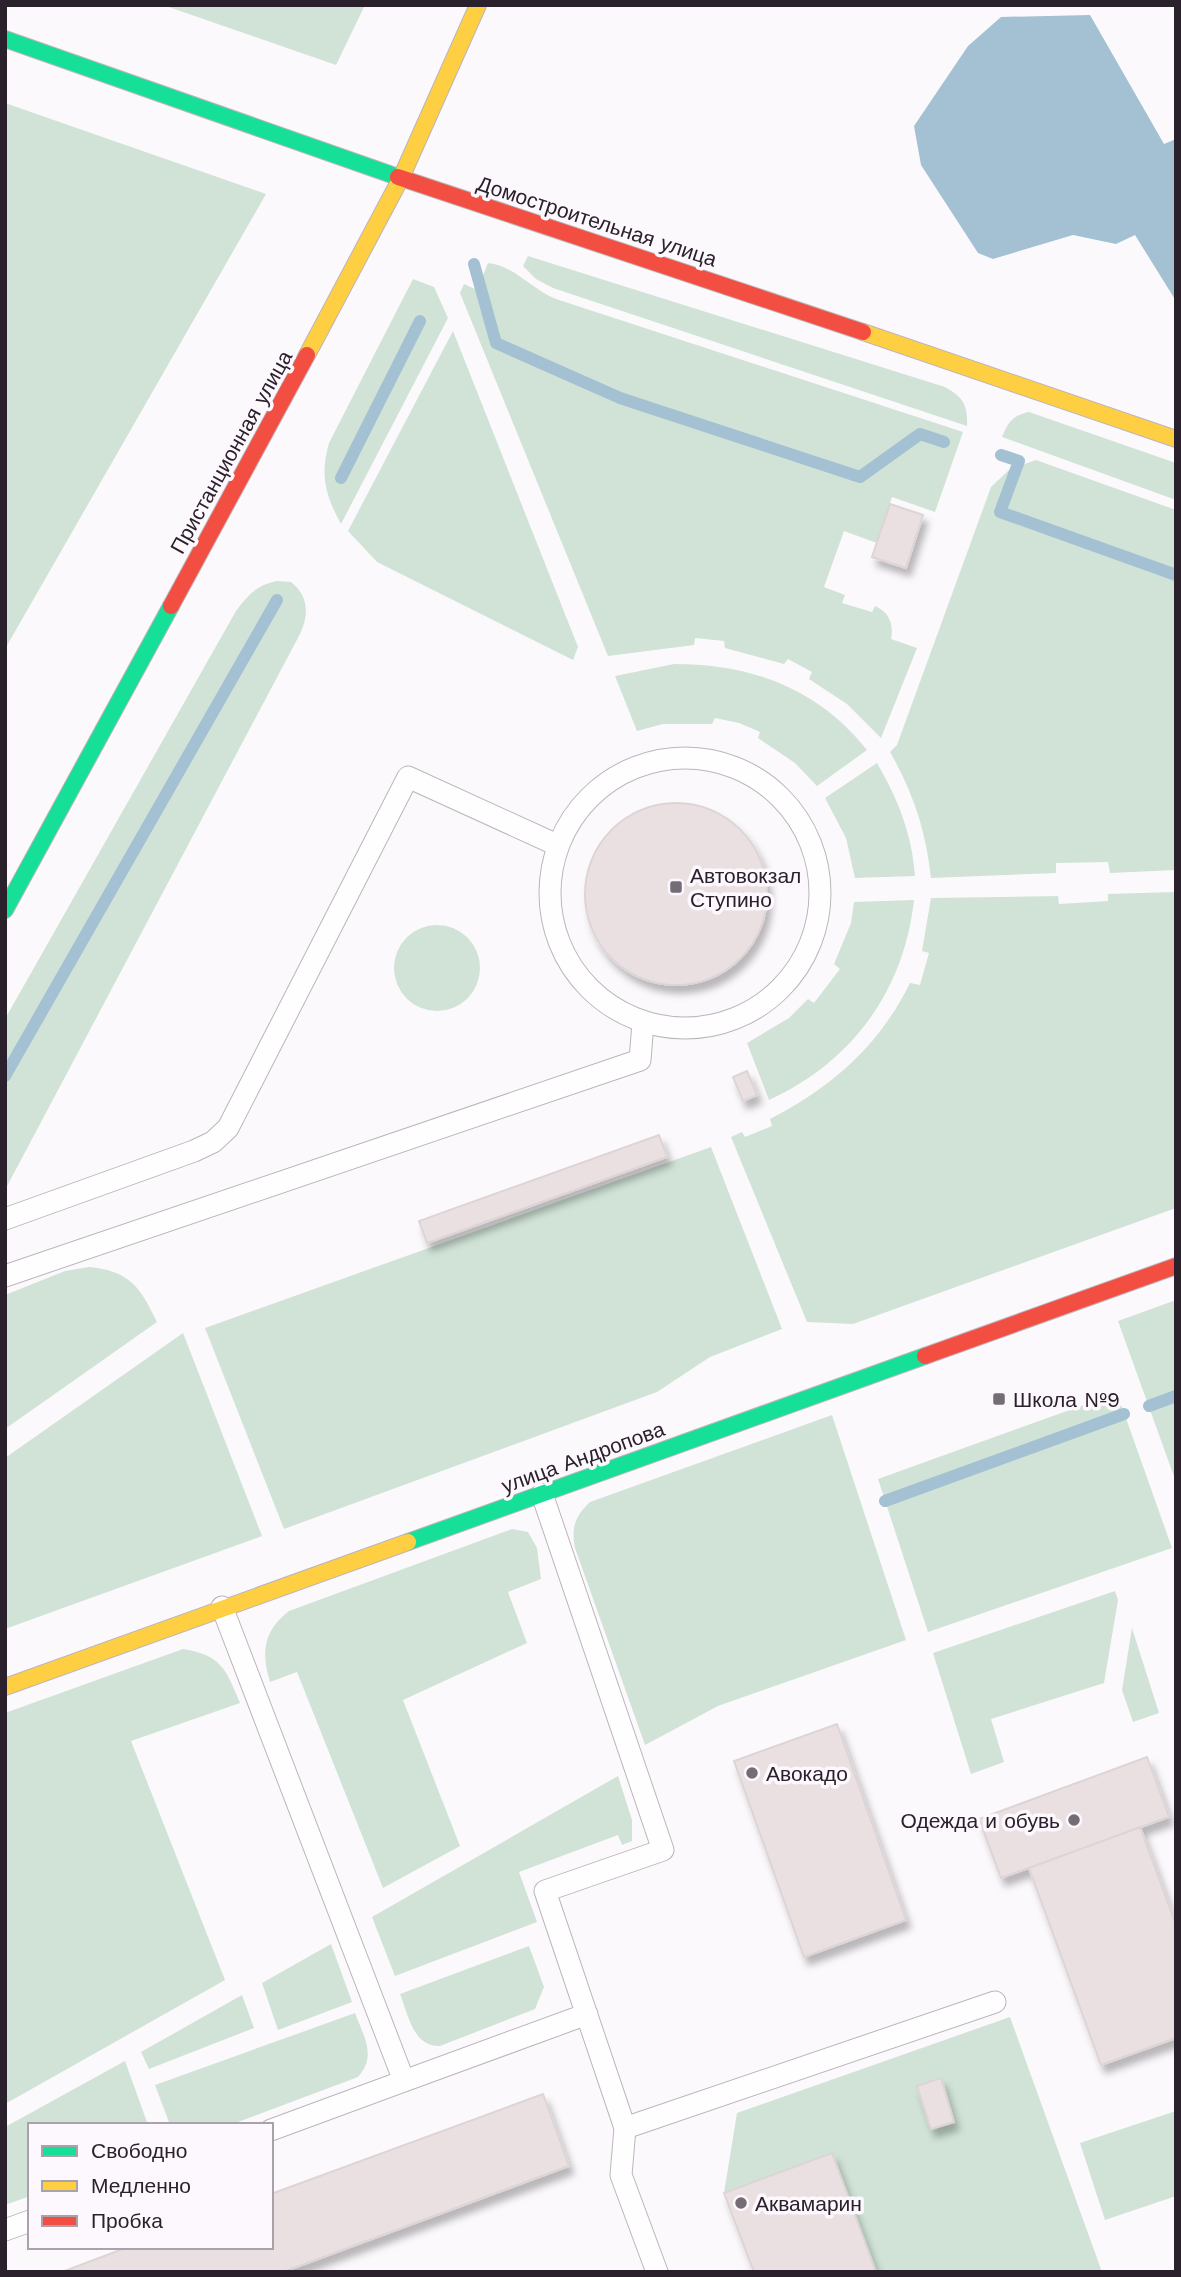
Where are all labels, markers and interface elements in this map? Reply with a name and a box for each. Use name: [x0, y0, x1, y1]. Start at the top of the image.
street label: Домостроительная улица: [474, 170, 720, 272]
street label: Пристанционная улица: [165, 346, 297, 558]
place label: Автовокзал Ступино: [690, 863, 801, 912]
marker: Автовокзал Ступино: [668, 879, 684, 895]
place label: Школа №9: [1013, 1387, 1120, 1412]
marker: Школа №9: [991, 1391, 1007, 1407]
street label: улица Андропова: [498, 1416, 668, 1498]
place label: Авокадо: [766, 1761, 848, 1786]
marker: Авокадо: [744, 1765, 760, 1781]
place label: Одежда и обувь: [901, 1808, 1060, 1833]
marker: Одежда и обувь: [1066, 1812, 1082, 1828]
legend: [28, 2123, 273, 2249]
text: Свободно: [91, 2138, 188, 2163]
text: Медленно: [91, 2173, 191, 2198]
place label: Аквамарин: [755, 2191, 862, 2216]
marker: Аквамарин: [733, 2195, 749, 2211]
text: Пробка: [91, 2208, 163, 2233]

